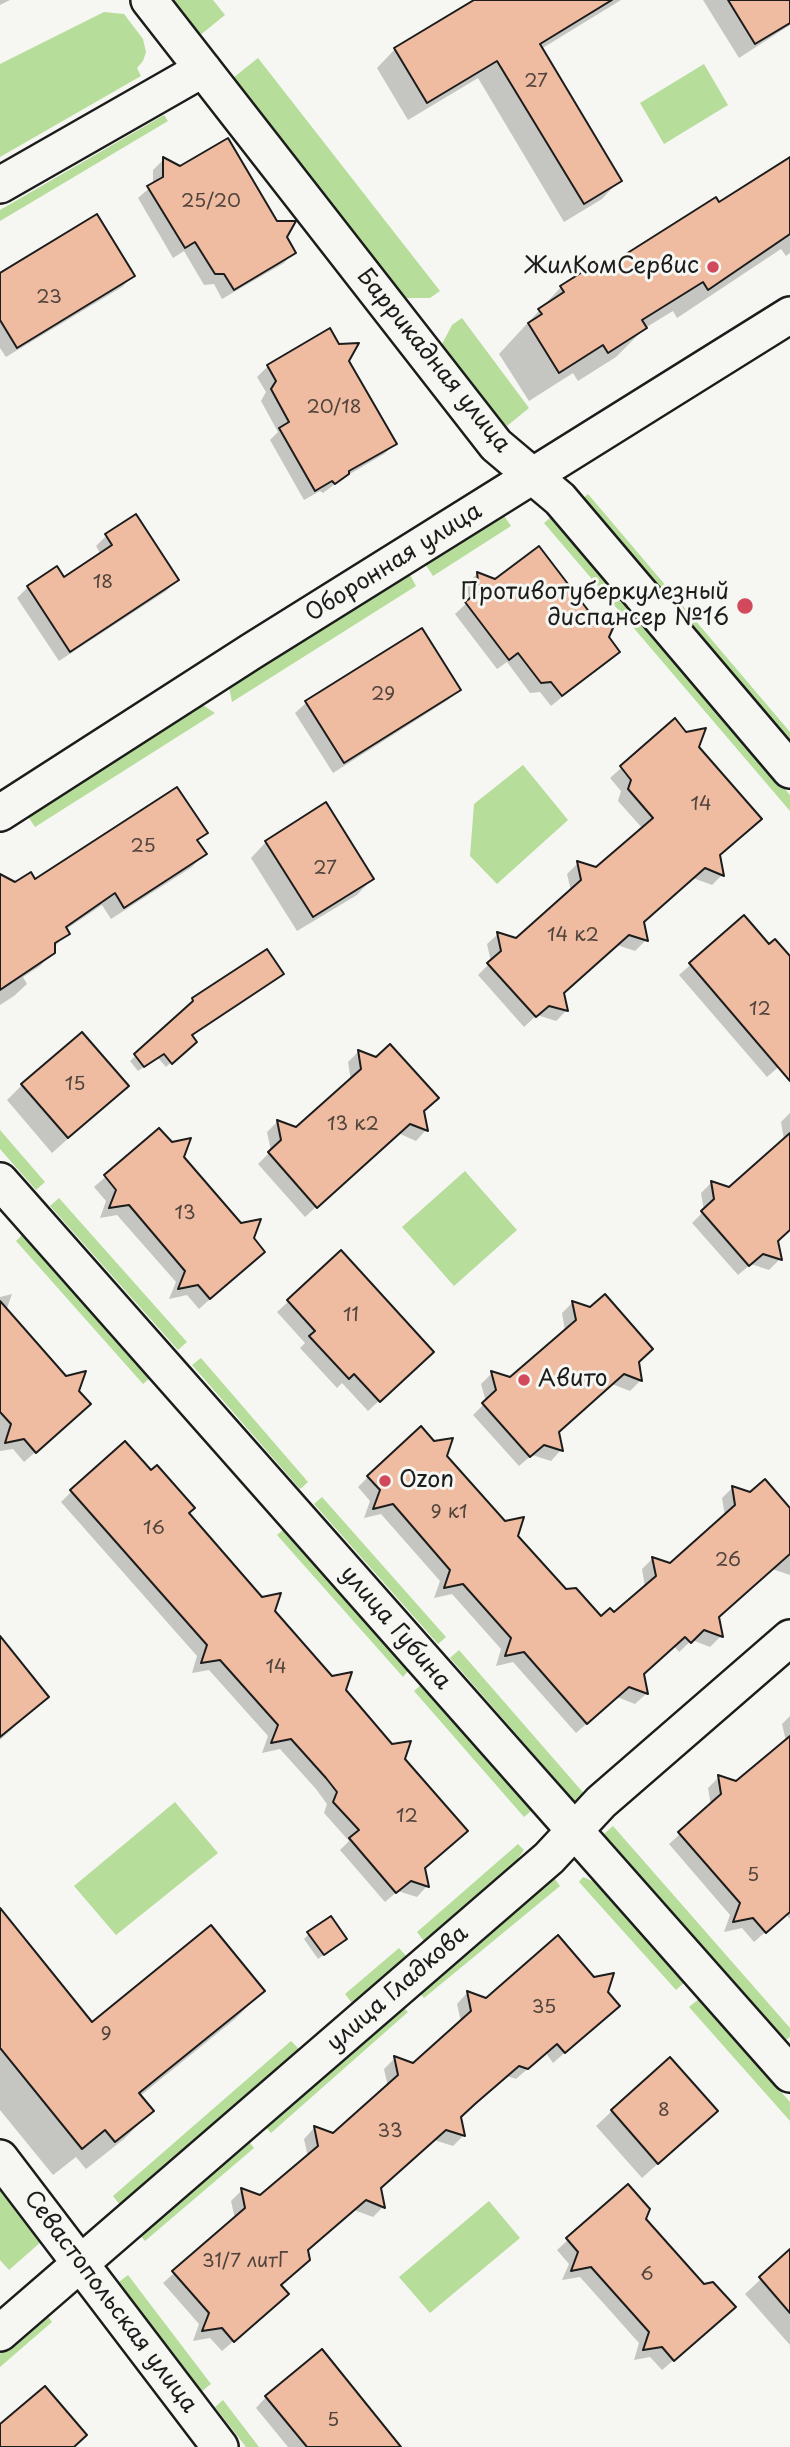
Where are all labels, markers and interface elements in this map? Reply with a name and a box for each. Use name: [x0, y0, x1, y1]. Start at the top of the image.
house number: 27: [524, 71, 548, 93]
house number: 25/20: [181, 191, 241, 213]
place label: ЖилКомСервис: [524, 253, 699, 281]
marker: ЖилКомСервис: [705, 259, 721, 275]
street label: Баррикадная улица: [350, 263, 516, 459]
house number: 23: [36, 287, 62, 309]
house number: 20/18: [306, 397, 362, 419]
street label: Оборонная улица: [301, 498, 487, 628]
house number: 18: [93, 572, 113, 594]
place label: Противотуберкулезный диспансер №16: [460, 579, 729, 633]
marker: Противотуберкулезный диспансер №16: [735, 596, 755, 616]
house number: 29: [371, 684, 395, 706]
house number: 14: [690, 794, 712, 816]
house number: 25: [130, 836, 156, 858]
house number: 27: [313, 858, 337, 880]
house number: 14 к2: [547, 925, 599, 947]
house number: 12: [749, 999, 771, 1021]
house number: 15: [65, 1074, 85, 1096]
house number: 13 к2: [327, 1114, 379, 1136]
house number: 13: [174, 1203, 196, 1225]
house number: 11: [343, 1305, 359, 1327]
place label: Авито: [538, 1366, 607, 1394]
marker: Авито: [516, 1372, 532, 1388]
place label: Ozon: [399, 1467, 454, 1495]
marker: Ozon: [377, 1473, 393, 1489]
house number: 9 к1: [430, 1502, 468, 1524]
house number: 16: [143, 1518, 165, 1540]
house number: 26: [715, 1550, 741, 1572]
street label: улица Губина: [334, 1561, 456, 1695]
house number: 14: [265, 1657, 287, 1679]
house number: 12: [396, 1806, 418, 1828]
house number: 5: [747, 1865, 759, 1887]
street label: улица Гладкова: [322, 1920, 474, 2058]
house number: 35: [532, 1997, 556, 2019]
house number: 9: [100, 2024, 112, 2046]
house number: 8: [658, 2100, 670, 2122]
house number: 33: [378, 2121, 402, 2143]
street label: Севастопольская улица: [17, 2185, 203, 2419]
house number: 31/7 литГ: [202, 2251, 288, 2273]
house number: 6: [640, 2264, 654, 2286]
house number: 5: [327, 2410, 339, 2432]

